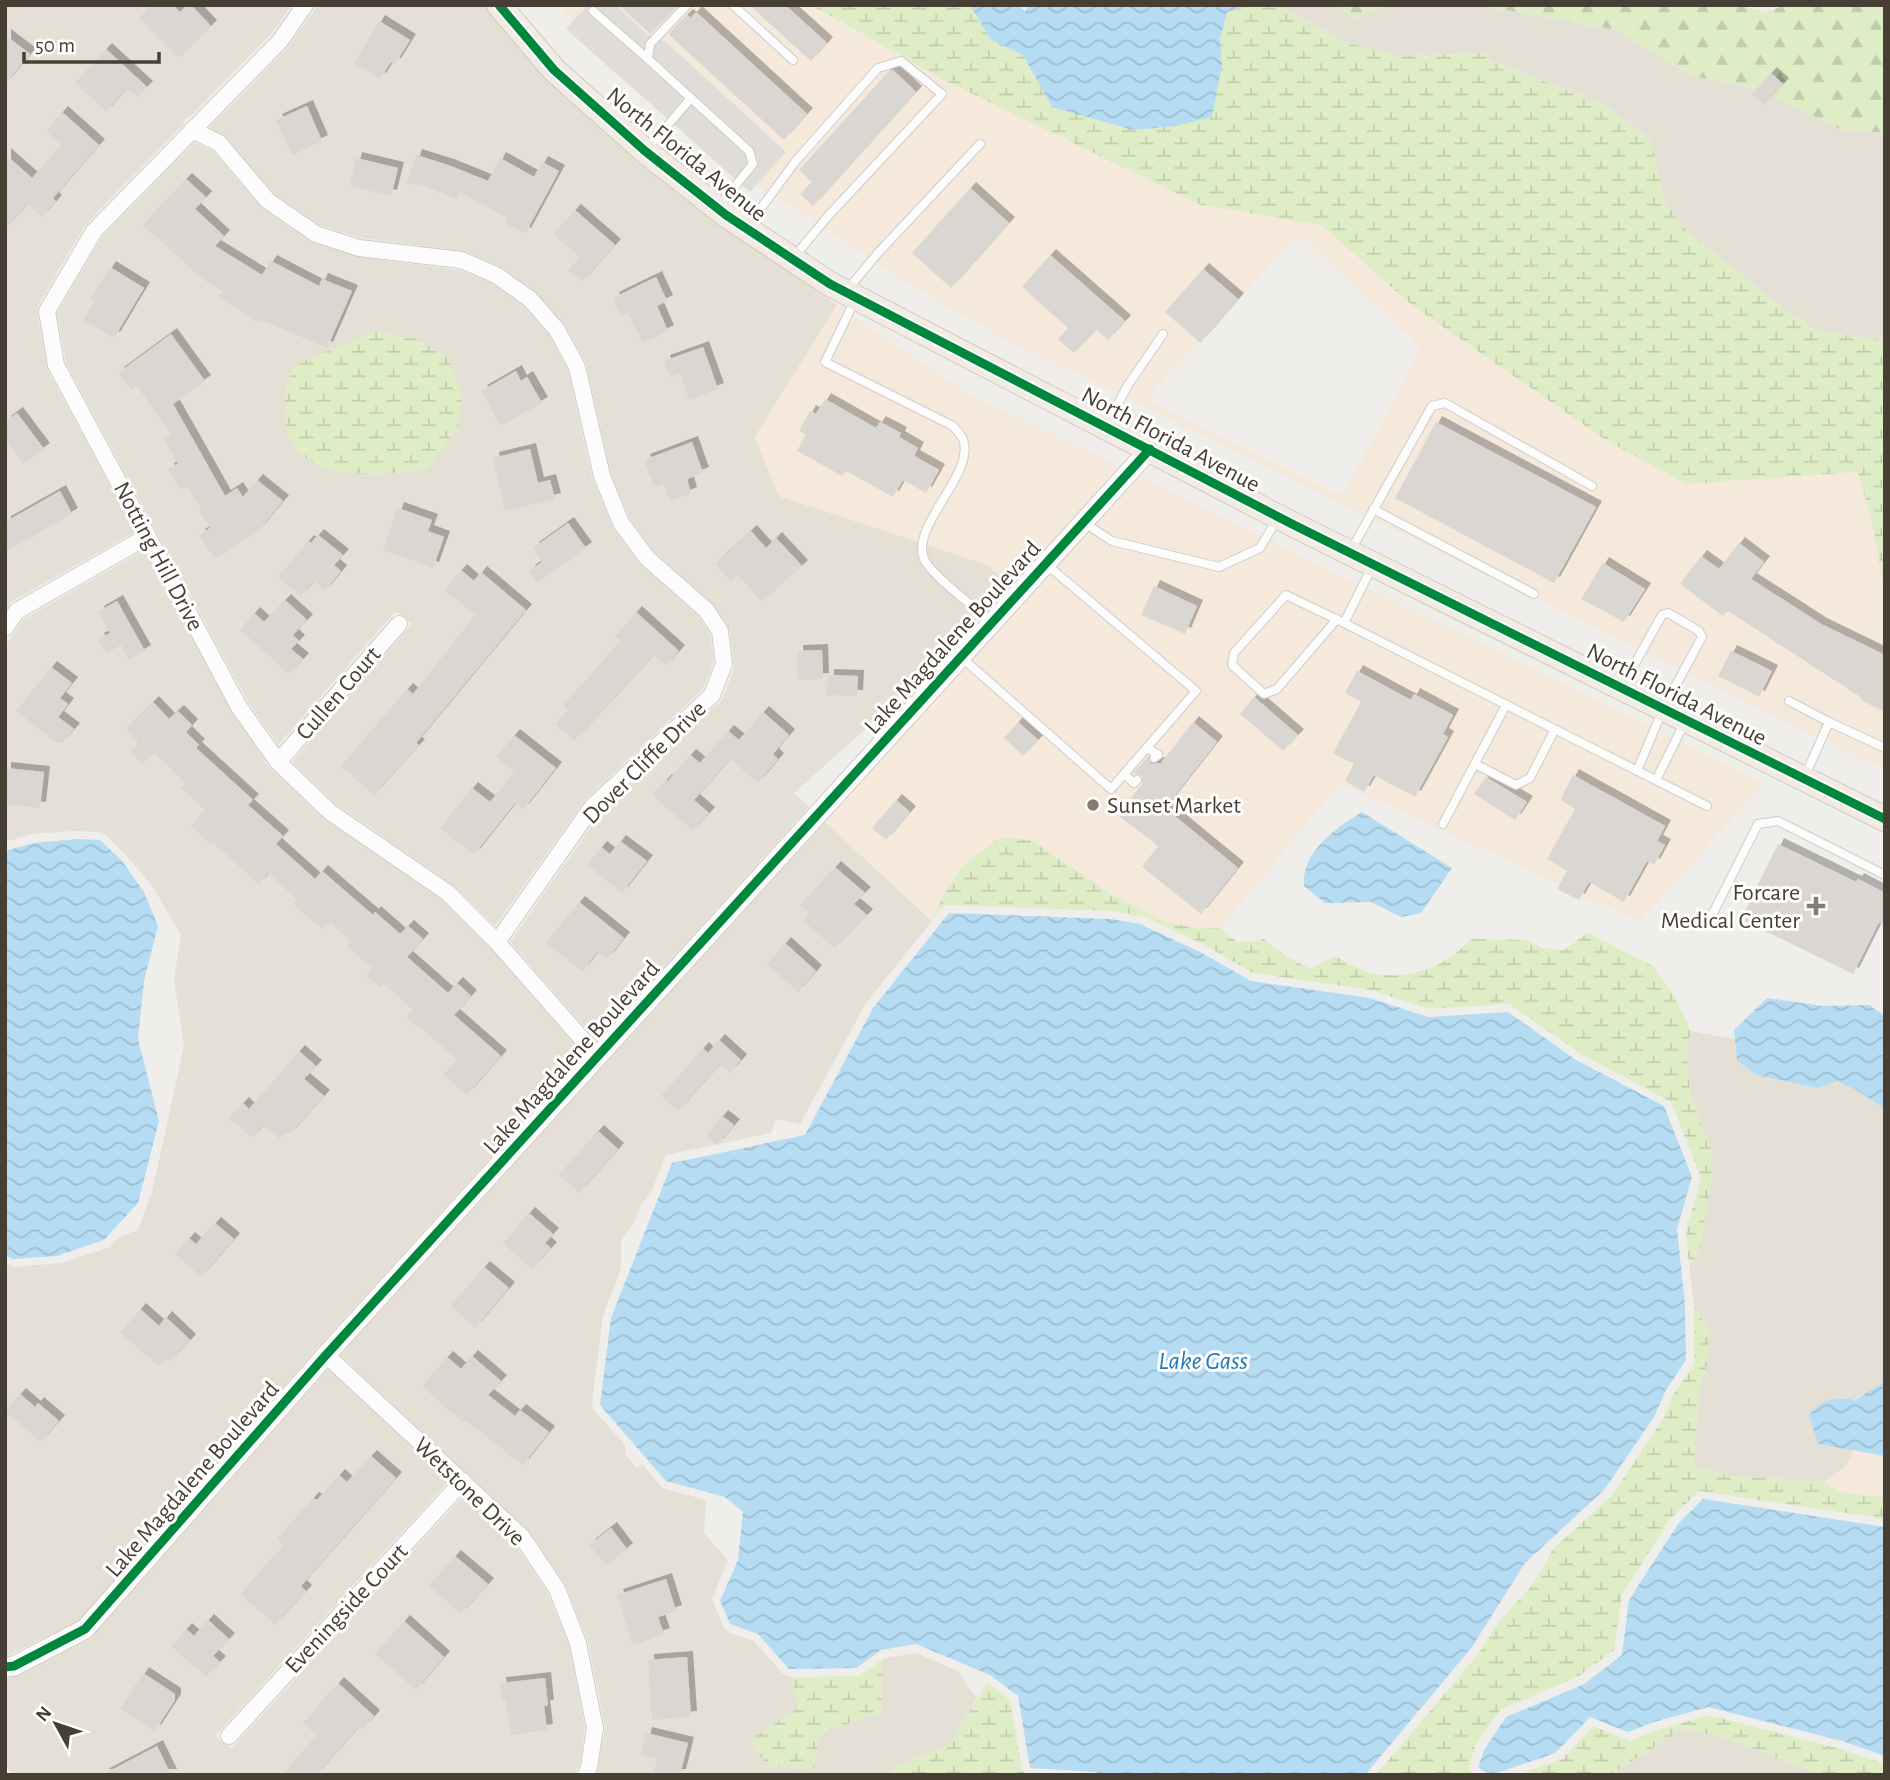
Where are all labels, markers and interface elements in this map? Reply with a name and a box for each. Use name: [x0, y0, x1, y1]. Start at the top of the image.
scale bar: [24, 21, 159, 65]
text: 50 m: [35, 35, 75, 56]
street label: North Florida Avenue: [602, 83, 771, 226]
street label: North Florida Avenue: [1077, 383, 1264, 497]
street label: Notting Hill Drive: [109, 478, 207, 635]
street label: Lake Magdalene Boulevard: [860, 537, 1045, 739]
street label: North Florida Avenue: [1583, 639, 1770, 751]
street label: Cullen Court: [292, 642, 386, 745]
street label: Dover Cliffe Drive: [579, 697, 711, 829]
place label: Sunset Market: [1107, 794, 1241, 818]
marker: Sunset Market: [1085, 797, 1101, 813]
place label: Forcare Medical Center: [1661, 881, 1800, 933]
marker: Forcare Medical Center: [1806, 896, 1826, 916]
street label: Lake Magdalene Boulevard: [479, 957, 664, 1159]
water label: Lake Gass: [1158, 1348, 1248, 1374]
street label: Lake Magdalene Boulevard: [102, 1377, 284, 1582]
street label: Wetstone Drive: [409, 1433, 529, 1550]
street label: Eveningside Court: [281, 1539, 413, 1678]
north arrow: [21, 1689, 91, 1759]
text: N: [33, 1703, 56, 1725]

